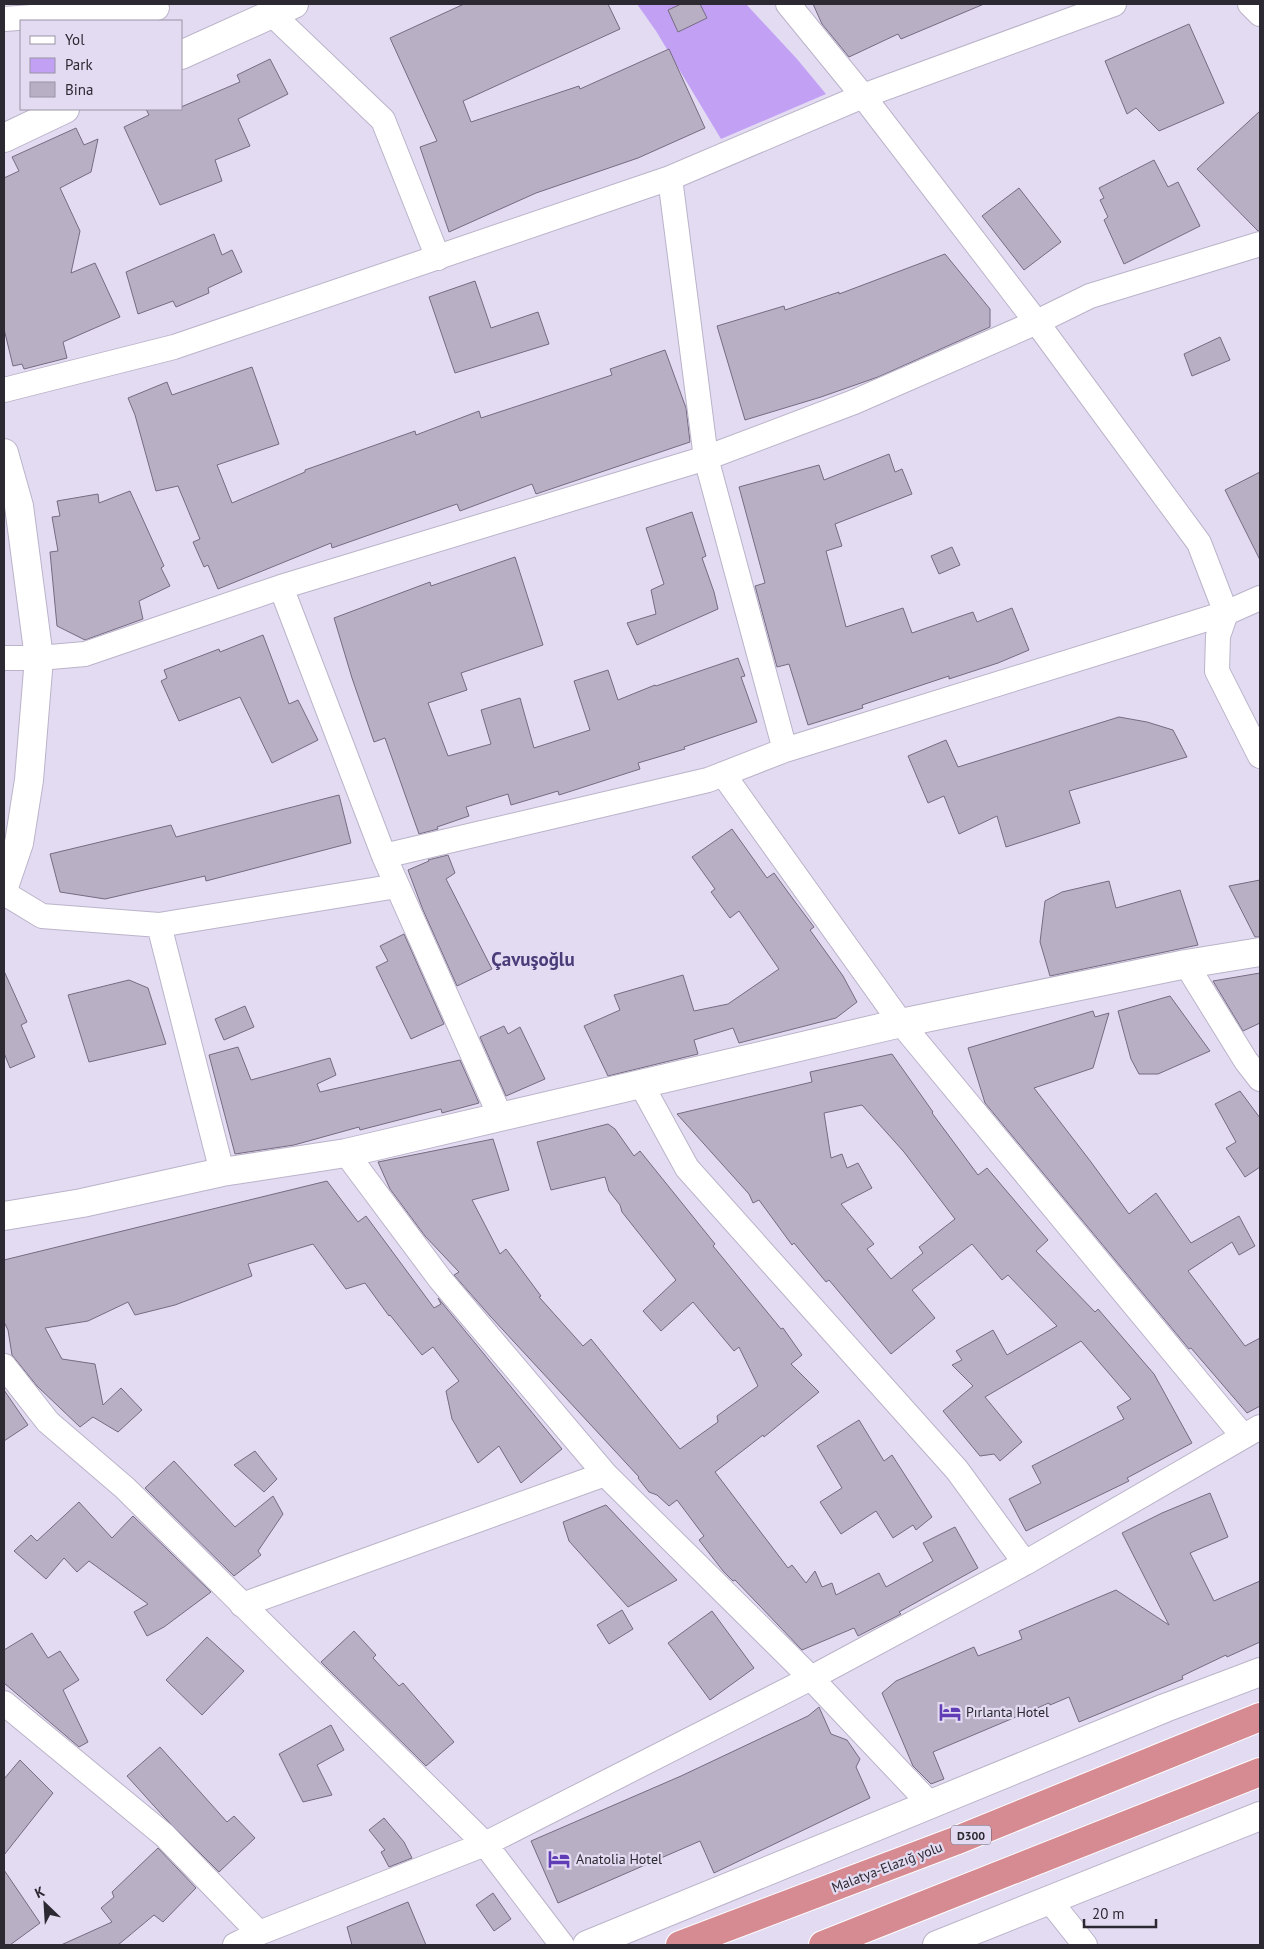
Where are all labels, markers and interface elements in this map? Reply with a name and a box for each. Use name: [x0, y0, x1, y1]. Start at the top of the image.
legend: [20, 20, 182, 110]
text: Yol: [65, 30, 85, 49]
text: Park: [65, 55, 93, 74]
text: Bina: [65, 80, 93, 99]
district label: Çavuşoğlu: [491, 947, 575, 971]
hotel icon: Pırlanta Hotel: [937, 1699, 963, 1725]
place label: Pırlanta Hotel: [966, 1703, 1049, 1721]
road number: D300: [951, 1826, 991, 1844]
street label: Malatya-Elazığ yolu: [829, 1838, 945, 1896]
hotel icon: Anatolia Hotel: [546, 1846, 572, 1872]
place label: Anatolia Hotel: [576, 1850, 662, 1868]
north arrow: [20, 1879, 70, 1929]
text: K: [32, 1882, 48, 1902]
scale bar: [1084, 1896, 1156, 1928]
text: 20 m: [1092, 1904, 1125, 1923]

